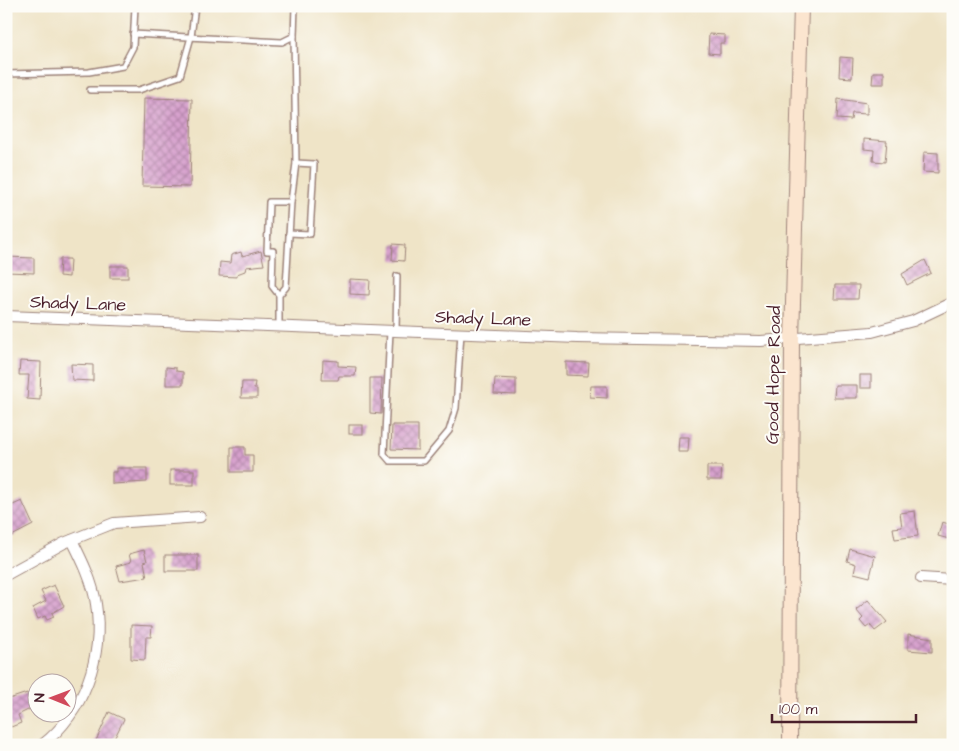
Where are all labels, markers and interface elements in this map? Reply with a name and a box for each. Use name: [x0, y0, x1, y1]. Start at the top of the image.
street label: Shady Lane: [29, 289, 127, 319]
street label: Shady Lane: [434, 304, 532, 334]
street label: Good Hope Road: [760, 306, 787, 444]
north arrow: [28, 674, 78, 724]
scale bar: [772, 691, 915, 723]
text: N: [30, 693, 50, 702]
text: 100 m: [779, 699, 818, 720]

